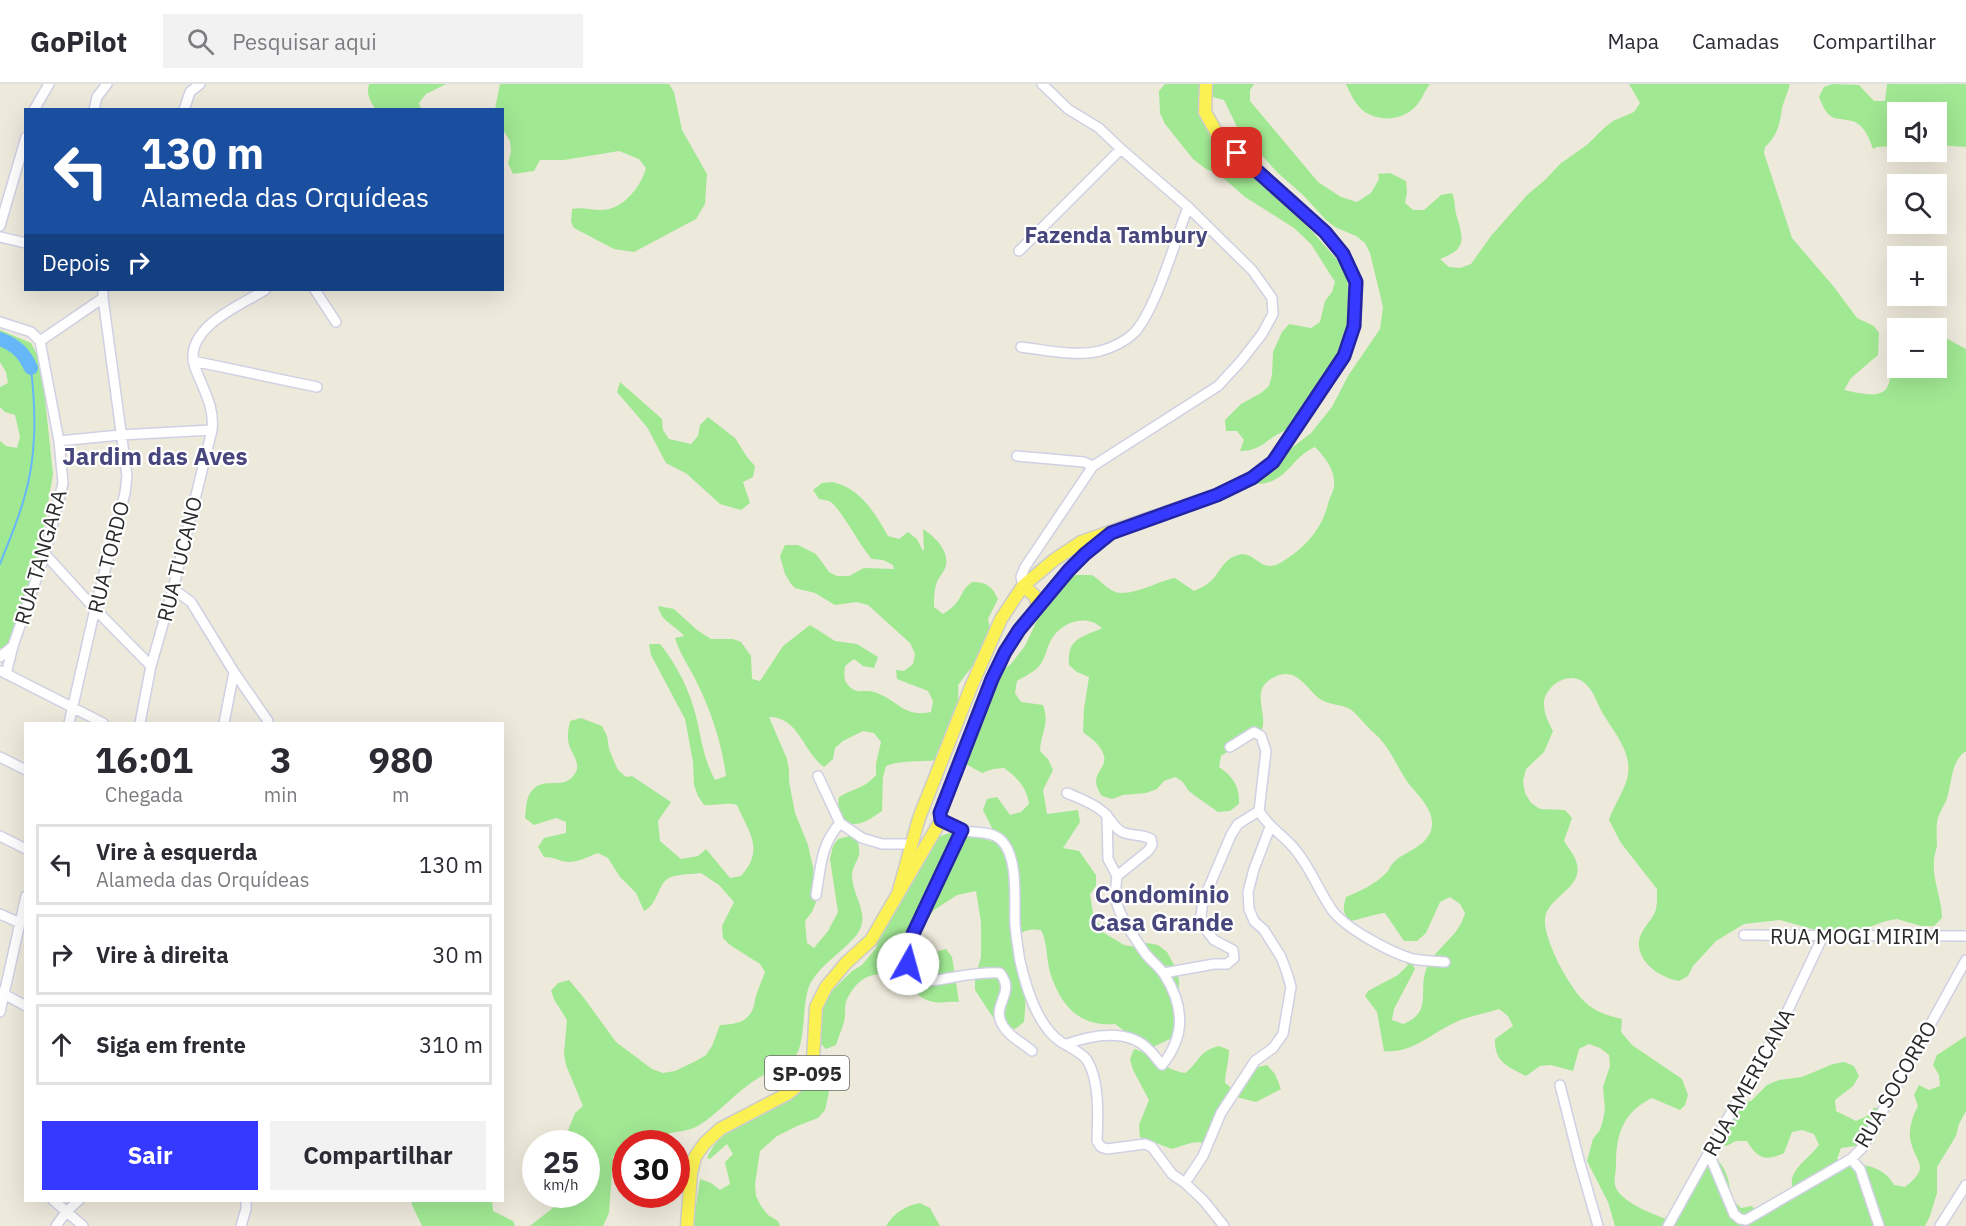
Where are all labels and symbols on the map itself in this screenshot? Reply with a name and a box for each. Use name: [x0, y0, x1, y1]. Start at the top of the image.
pin: [1211, 127, 1262, 178]
district label: Fazenda Tambury: [1025, 220, 1208, 249]
district label: Jardim das Aves: [62, 440, 248, 472]
street label: RUA TANGARA: [7, 486, 73, 628]
street label: RUA TUCANO: [150, 493, 208, 625]
street label: RUA TORDO: [81, 498, 135, 616]
district label: Condomínio Casa Grande: [1090, 878, 1234, 938]
street label: RUA MOGI MIRIM: [1770, 922, 1940, 950]
position arrow: [876, 932, 940, 996]
street label: RUA AMERICANA: [1696, 1003, 1800, 1161]
street label: RUA SOCORRO: [1847, 1016, 1943, 1152]
road number: SP-095: [765, 1056, 849, 1090]
speed limit sign: 30: [612, 1130, 690, 1208]

